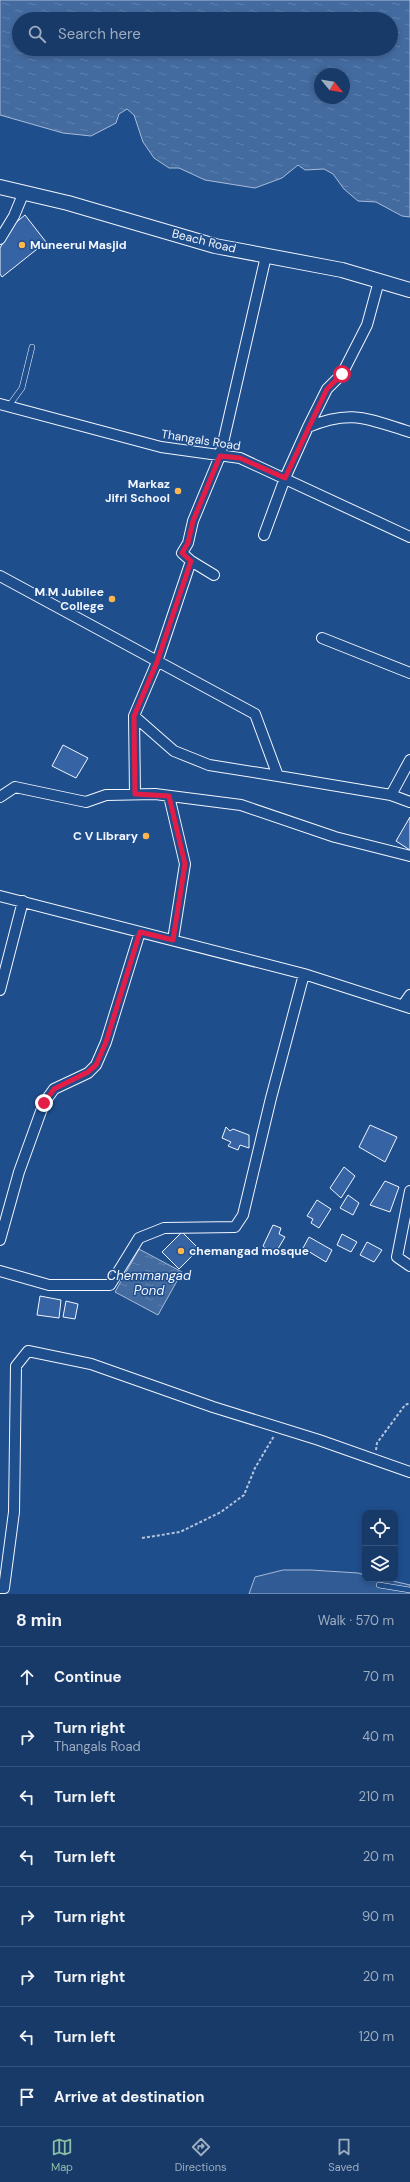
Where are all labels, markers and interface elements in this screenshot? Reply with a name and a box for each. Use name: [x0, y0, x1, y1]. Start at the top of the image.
search box: [12, 12, 398, 56]
icon: search: [26, 23, 48, 45]
text: Search here: [58, 24, 141, 44]
north arrow: [314, 68, 350, 104]
street label: Beach Road: [170, 225, 238, 257]
place label: Muneerul Masjid: [30, 237, 127, 253]
marker: Muneerul Masjid: [17, 240, 27, 250]
route start: [333, 365, 351, 383]
street label: Thangals Road: [160, 426, 242, 454]
place label: Markaz Jifri School: [105, 476, 170, 506]
marker: Markaz Jifri School: [173, 486, 183, 496]
place label: M M Jubilee College: [34, 584, 104, 614]
marker: M M Jubilee College: [107, 594, 117, 604]
place label: C V Library: [73, 828, 139, 844]
marker: C V Library: [141, 831, 151, 841]
route end: [35, 1094, 53, 1112]
place label: chemangad mosque: [189, 1243, 309, 1259]
marker: chemangad mosque: [176, 1246, 186, 1256]
water label: Chemmangad Pond: [107, 1267, 192, 1299]
map controls: [362, 1510, 398, 1582]
button: locate: [362, 1510, 398, 1546]
button: layers: [362, 1546, 398, 1582]
text: 8 min: [16, 1609, 62, 1631]
text: Walk · 570 m: [318, 1612, 394, 1629]
icon: ahead: [16, 1666, 38, 1688]
text: Continue: [54, 1667, 122, 1687]
text: 70 m: [363, 1668, 394, 1685]
text: Turn right: [54, 1718, 125, 1738]
icon: right: [16, 1726, 38, 1748]
text: 40 m: [362, 1728, 394, 1745]
text: Thangals Road: [54, 1738, 141, 1755]
icon: left: [16, 1786, 38, 1808]
text: Turn left: [54, 1787, 115, 1807]
text: 210 m: [359, 1788, 394, 1805]
icon: left: [16, 1846, 38, 1868]
text: Turn left: [54, 1847, 115, 1867]
text: 20 m: [363, 1848, 394, 1865]
icon: right: [16, 1906, 38, 1928]
text: Turn right: [54, 1907, 125, 1927]
text: 90 m: [362, 1908, 394, 1925]
icon: right: [16, 1966, 38, 1988]
text: Turn right: [54, 1967, 125, 1987]
text: 20 m: [363, 1968, 394, 1985]
icon: left: [16, 2026, 38, 2048]
text: Turn left: [54, 2027, 115, 2047]
text: 120 m: [359, 2028, 394, 2045]
icon: arrive: [16, 2086, 38, 2108]
text: Arrive at destination: [54, 2087, 205, 2107]
tab: Map: [51, 2136, 73, 2174]
tab: Directions: [175, 2136, 227, 2174]
tab: Saved: [328, 2136, 359, 2174]

